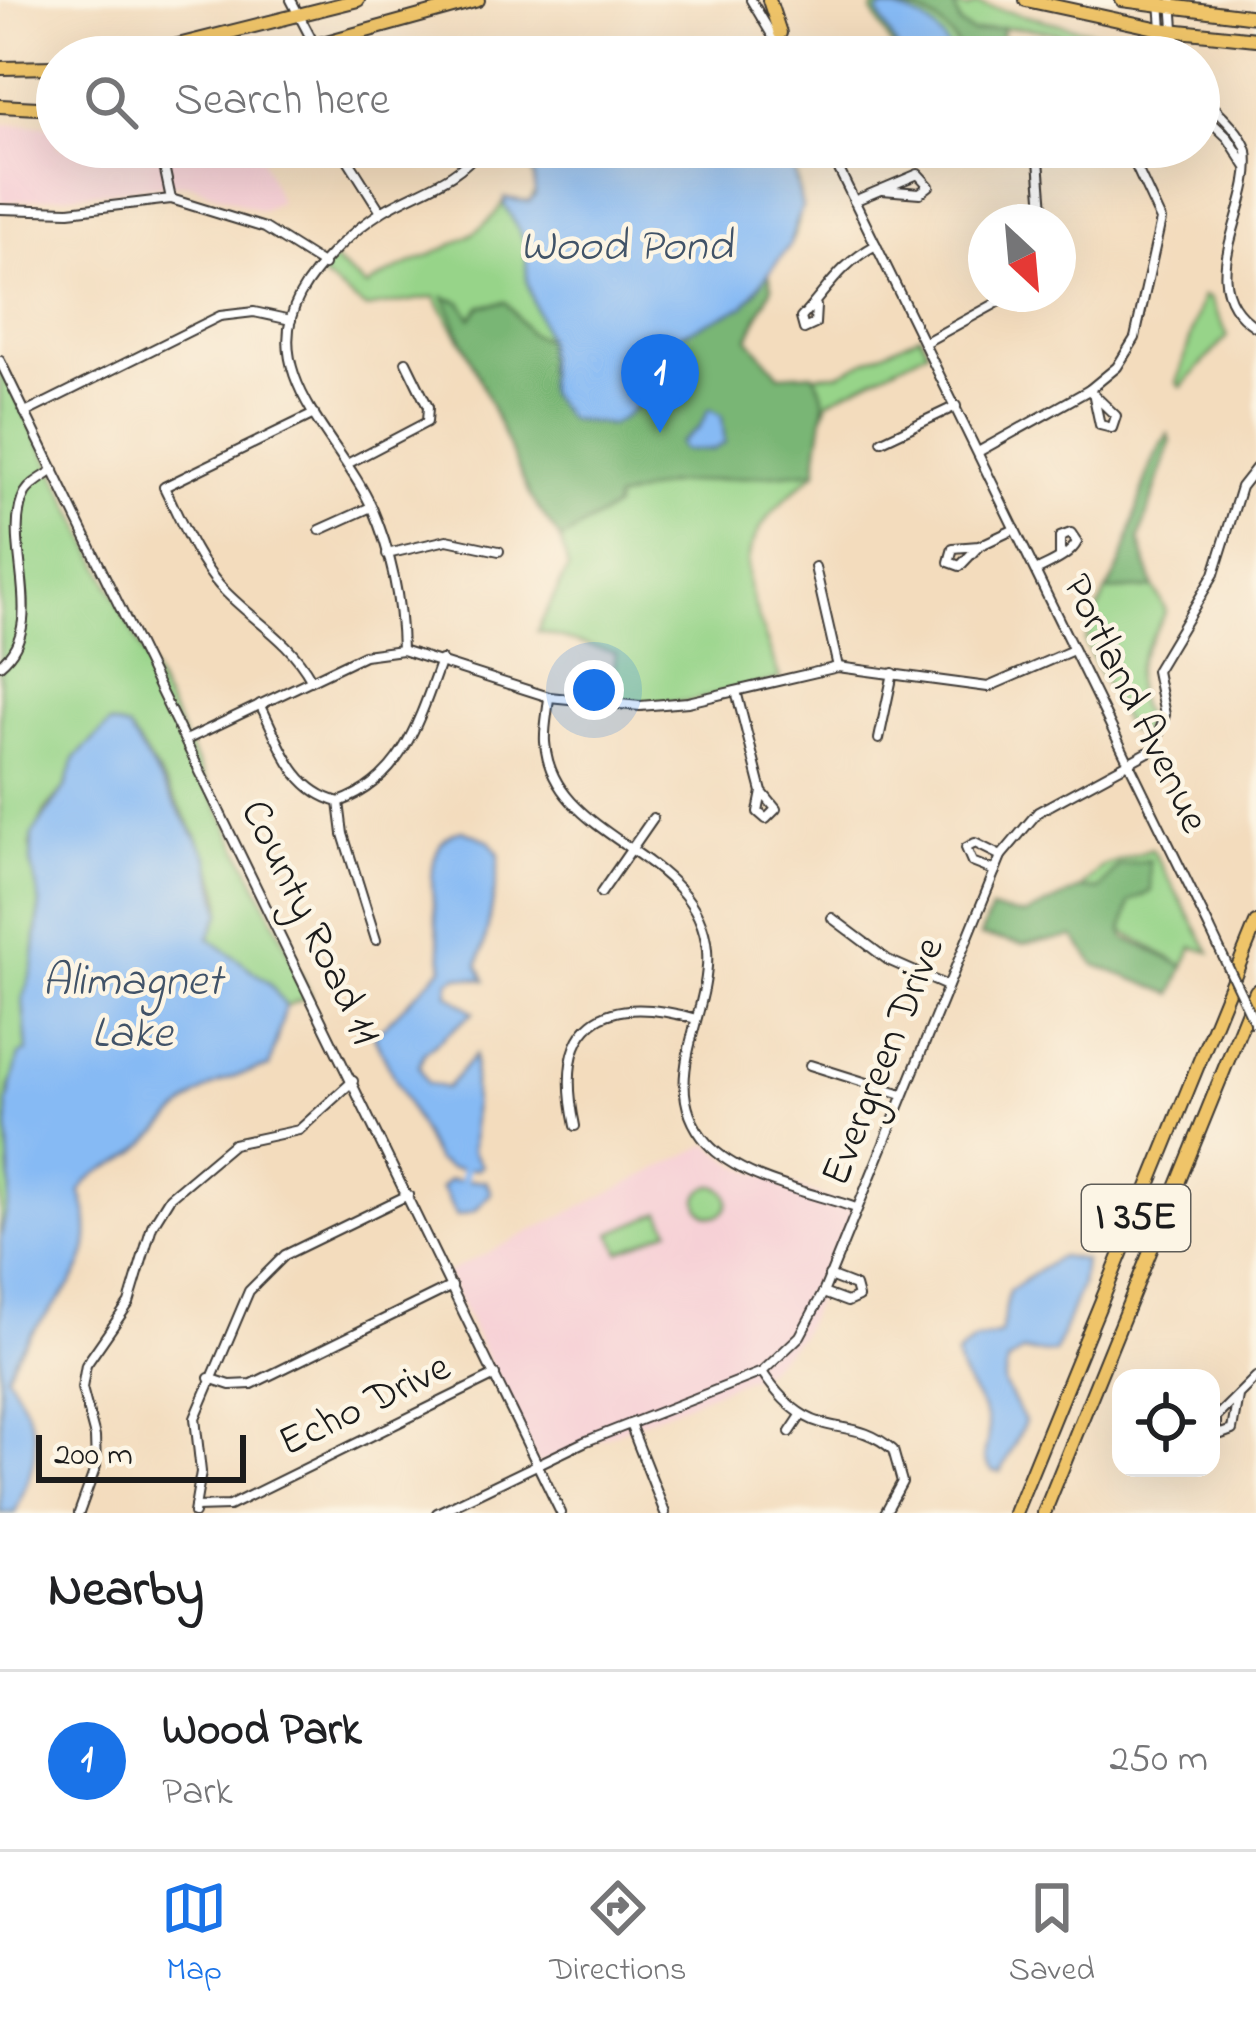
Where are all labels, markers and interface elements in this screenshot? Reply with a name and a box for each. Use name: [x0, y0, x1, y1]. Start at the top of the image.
search box: [36, 36, 1220, 168]
icon: search: [78, 69, 144, 135]
text: Search here: [174, 69, 390, 135]
north arrow: [968, 204, 1076, 312]
water label: Wood Pond: [520, 215, 734, 281]
pin: 1: [621, 334, 699, 433]
street label: Portland Avenue: [1045, 564, 1223, 844]
your location: [564, 660, 624, 720]
street label: County Road 11: [223, 790, 395, 1056]
street label: Evergreen Drive: [806, 928, 962, 1195]
water label: Alimagnet Lake: [42, 950, 226, 1068]
road number: I 35E: [1082, 1185, 1190, 1251]
street label: Echo Drive: [269, 1338, 461, 1474]
map controls: [1112, 1369, 1220, 1477]
button: locate: [1112, 1369, 1220, 1477]
scale bar: [36, 1429, 246, 1482]
text: 200 m: [54, 1432, 133, 1480]
text: Nearby: [48, 1554, 204, 1629]
text: Wood Park: [162, 1699, 362, 1765]
text: 1: [81, 1732, 93, 1789]
text: 250 m: [1109, 1732, 1208, 1789]
text: Park: [162, 1765, 232, 1822]
tab: Map: [161, 1875, 227, 1995]
tab: Directions: [549, 1875, 686, 1995]
tab: Saved: [1009, 1875, 1095, 1995]

